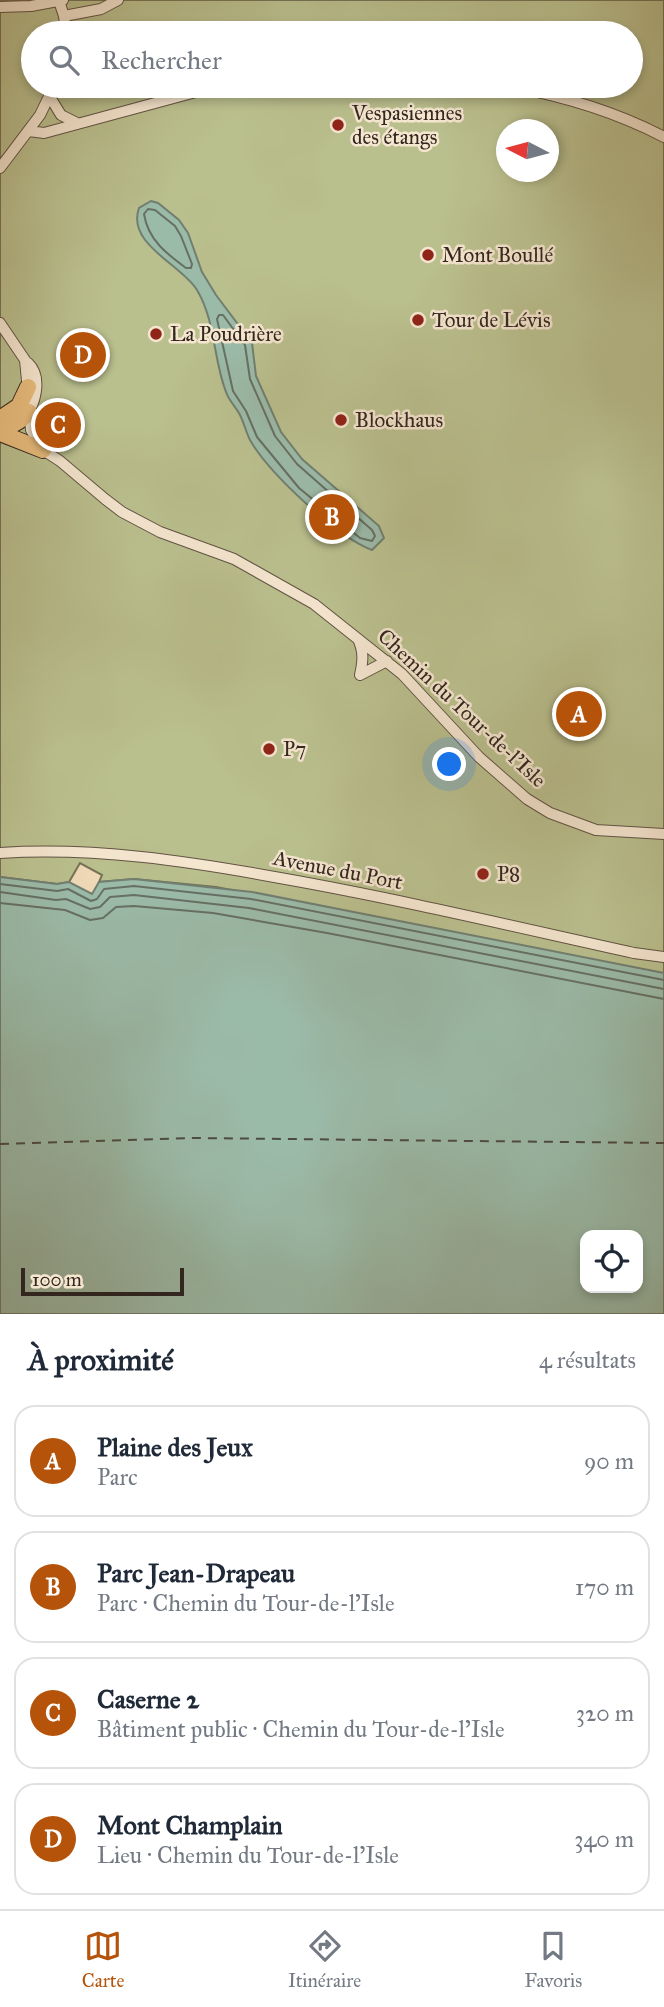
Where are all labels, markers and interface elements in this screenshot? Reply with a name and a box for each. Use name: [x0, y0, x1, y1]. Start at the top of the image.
search box: [21, 21, 643, 98]
icon: search: [45, 41, 83, 79]
text: Rechercher: [101, 44, 222, 76]
place label: Vespasiennes des étangs: [351, 100, 462, 150]
marker: Vespasiennes des étangs: [330, 117, 346, 133]
north arrow: [496, 119, 559, 182]
place label: Mont Boullé: [442, 242, 553, 268]
marker: Mont Boullé: [420, 247, 436, 263]
place label: Tour de Lévis: [432, 307, 551, 333]
marker: Tour de Lévis: [410, 312, 426, 328]
place label: La Poudrière: [170, 321, 282, 347]
marker: La Poudrière: [148, 326, 164, 342]
pin: D: [60, 329, 106, 381]
pin: C: [35, 399, 81, 451]
place label: Blockhaus: [355, 407, 443, 433]
marker: Blockhaus: [333, 412, 349, 428]
pin: B: [309, 491, 355, 543]
street label: Chemin du Tour-de-l'Isle: [372, 623, 552, 793]
pin: A: [556, 688, 602, 740]
place label: P7: [283, 736, 306, 762]
marker: P7: [261, 741, 277, 757]
your location: [432, 747, 466, 781]
street label: Avenue du Port: [270, 845, 405, 895]
place label: P8: [497, 861, 520, 887]
marker: P8: [475, 866, 491, 882]
map controls: [580, 1230, 643, 1293]
button: locate: [580, 1230, 643, 1293]
scale bar: [21, 1265, 184, 1297]
text: 100 m: [32, 1268, 82, 1291]
text: À proximité: [28, 1342, 174, 1378]
text: 4 résultats: [539, 1346, 636, 1374]
text: Plaine des Jeux: [97, 1431, 253, 1463]
text: A: [45, 1447, 61, 1475]
text: 90 m: [584, 1447, 634, 1475]
text: Parc: [97, 1463, 138, 1491]
text: Parc Jean-Drapeau: [97, 1557, 295, 1589]
text: B: [45, 1573, 61, 1601]
text: 170 m: [575, 1573, 634, 1601]
text: Parc · Chemin du Tour-de-l'Isle: [97, 1589, 395, 1617]
text: Caserne 2: [97, 1683, 199, 1715]
text: C: [45, 1699, 61, 1727]
text: 320 m: [576, 1699, 634, 1727]
text: Bâtiment public · Chemin du Tour-de-l'Isle: [97, 1715, 505, 1743]
text: Mont Champlain: [97, 1809, 283, 1841]
text: D: [44, 1825, 62, 1853]
text: 340 m: [574, 1825, 634, 1853]
text: Lieu · Chemin du Tour-de-l'Isle: [97, 1841, 399, 1869]
tab: Carte: [82, 1927, 124, 1992]
tab: Itinéraire: [288, 1927, 361, 1992]
tab: Favoris: [525, 1927, 582, 1992]

